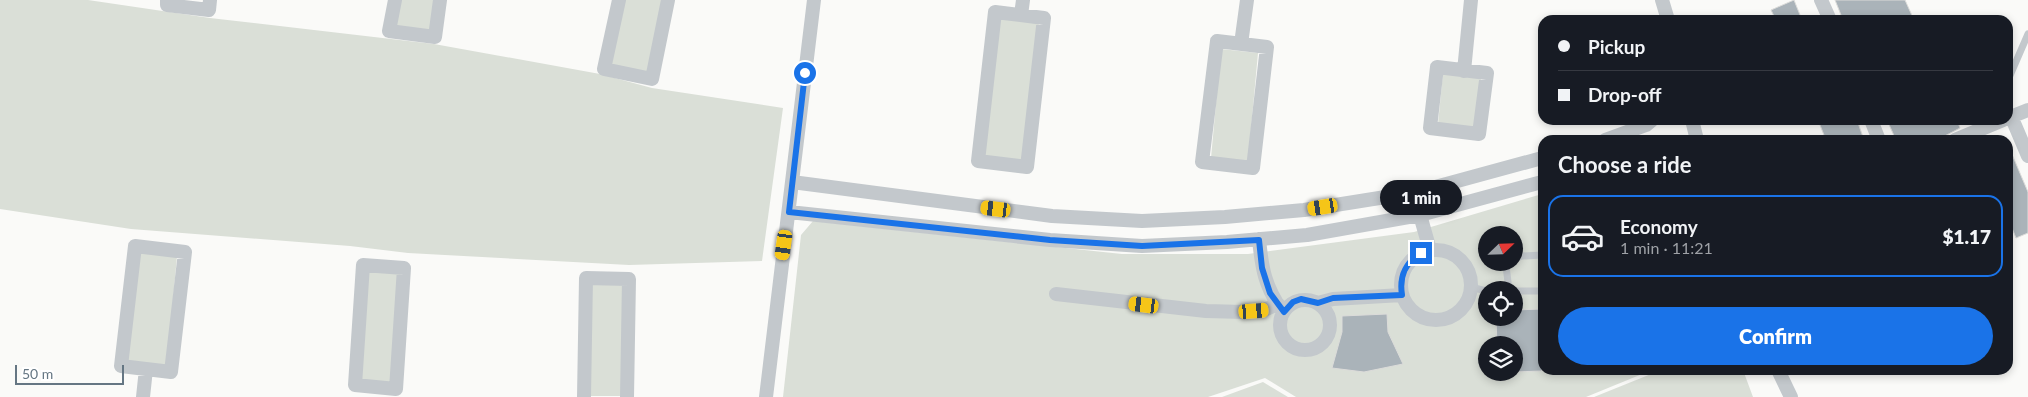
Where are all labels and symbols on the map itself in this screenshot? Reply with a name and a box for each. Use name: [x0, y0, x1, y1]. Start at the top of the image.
route start: [794, 62, 816, 84]
callout: 1 min: [1380, 180, 1462, 216]
car: [1307, 197, 1338, 217]
car: [980, 200, 1011, 218]
north arrow: [1478, 226, 1522, 271]
car: [774, 229, 793, 261]
route end: [1410, 242, 1432, 264]
car: [1128, 296, 1159, 314]
car: [1238, 302, 1269, 320]
scale bar: [15, 362, 124, 385]

